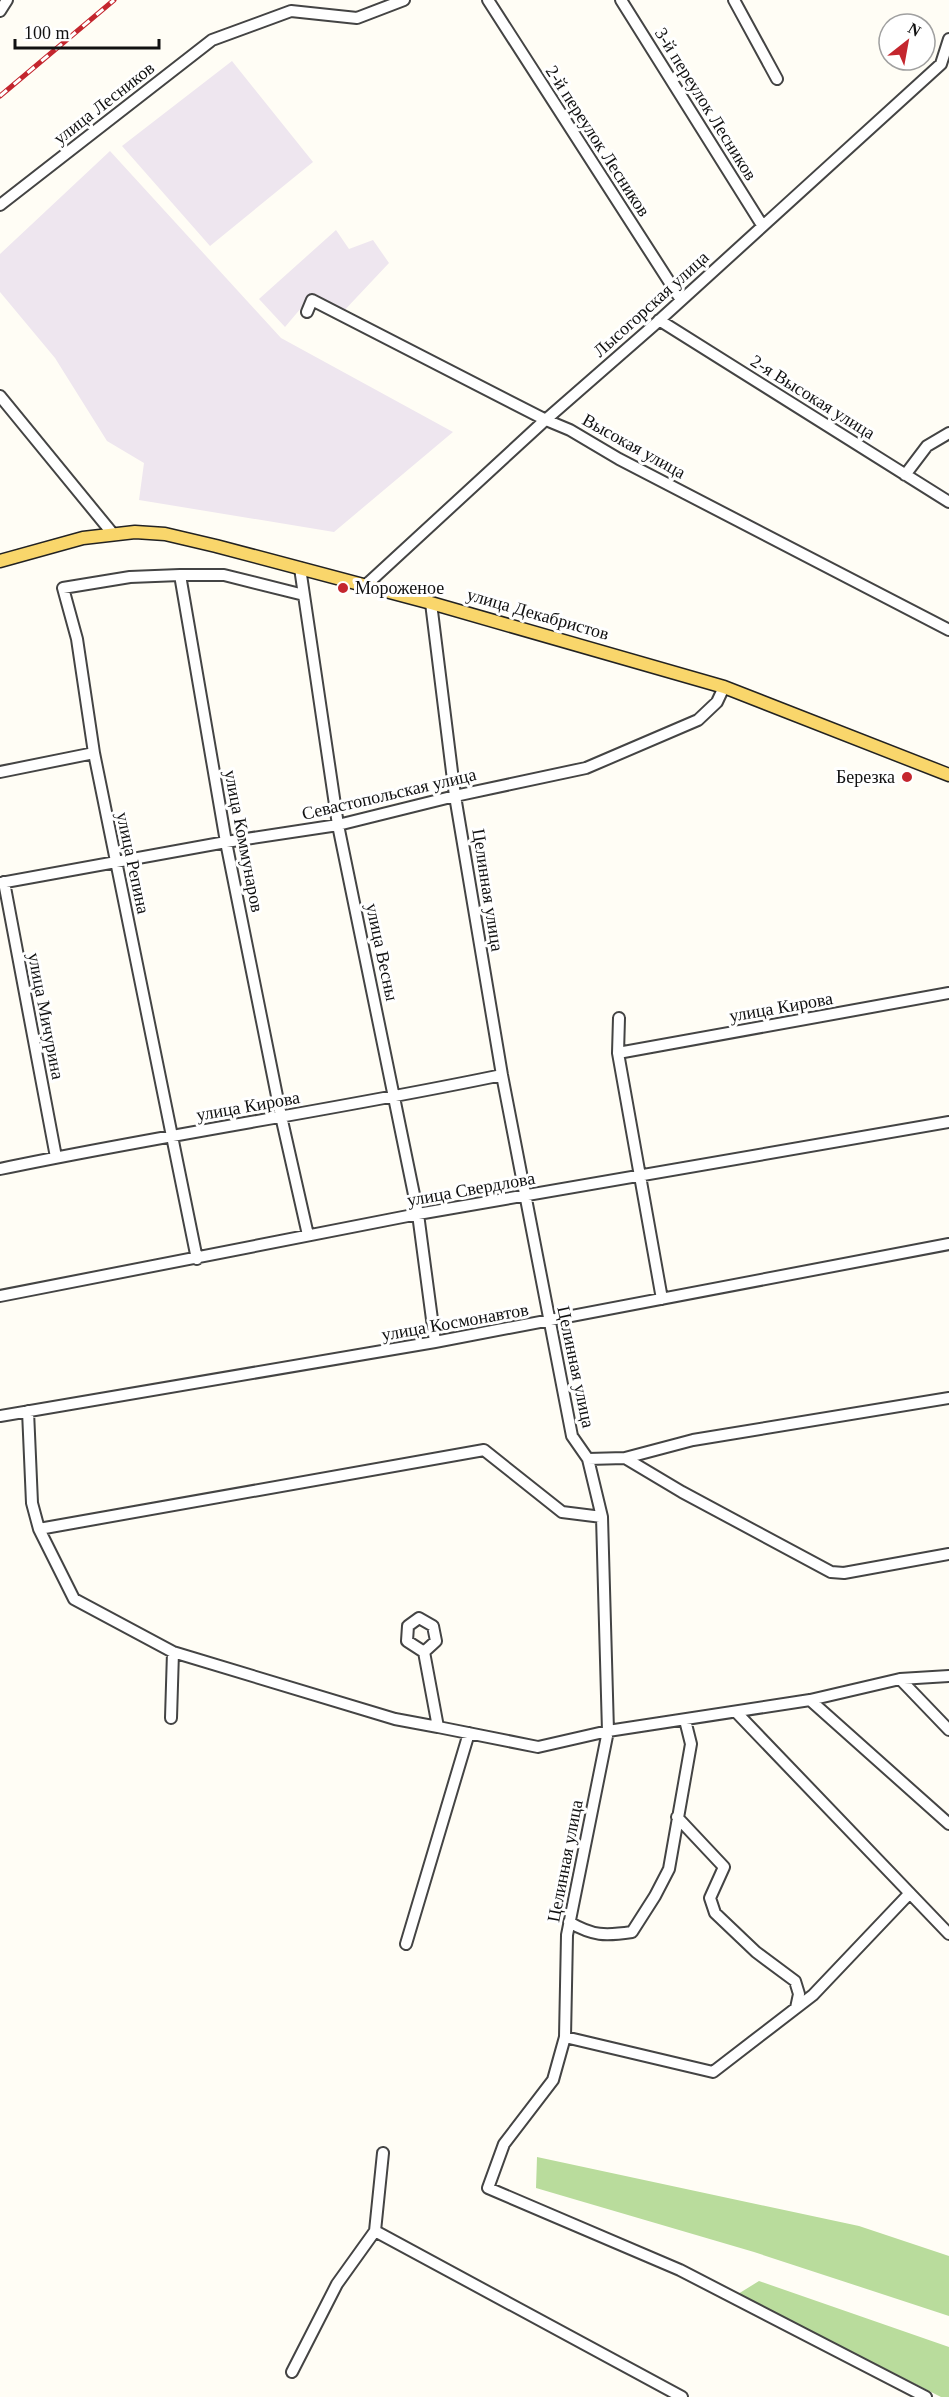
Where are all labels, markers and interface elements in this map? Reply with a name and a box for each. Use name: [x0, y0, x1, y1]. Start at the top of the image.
scale bar: [15, 12, 159, 50]
north arrow: [877, 12, 937, 72]
text: N: [905, 19, 924, 40]
text: 100 m: [24, 23, 70, 43]
street label: 3-й переулок Лесников: [651, 24, 761, 184]
street label: улица Лесников: [50, 58, 158, 148]
street label: 2-й переулок Лесников: [542, 62, 654, 220]
street label: Лысогорская улица: [589, 247, 713, 361]
street label: 2-я Высокая улица: [747, 351, 879, 443]
street label: Высокая улица: [579, 409, 689, 483]
place label: Мороженое: [355, 578, 444, 598]
marker: Мороженое: [336, 581, 350, 595]
street label: улица Декабристов: [465, 584, 611, 644]
street label: Севастопольская улица: [300, 764, 478, 824]
place label: Березка: [836, 767, 895, 787]
street label: улица Коммунаров: [220, 768, 268, 914]
marker: Березка: [900, 770, 914, 784]
street label: улица Репина: [112, 810, 154, 916]
street label: Целинная улица: [468, 827, 508, 953]
street label: улица Весны: [362, 901, 402, 1003]
street label: улица Мичурина: [24, 951, 68, 1081]
street label: улица Кирова: [728, 988, 834, 1026]
street label: улица Кирова: [195, 1087, 301, 1125]
street label: улица Свердлова: [405, 1168, 537, 1210]
street label: улица Космонавтов: [380, 1299, 530, 1345]
street label: Целинная улица: [553, 1304, 599, 1430]
street label: Целинная улица: [543, 1798, 587, 1924]

